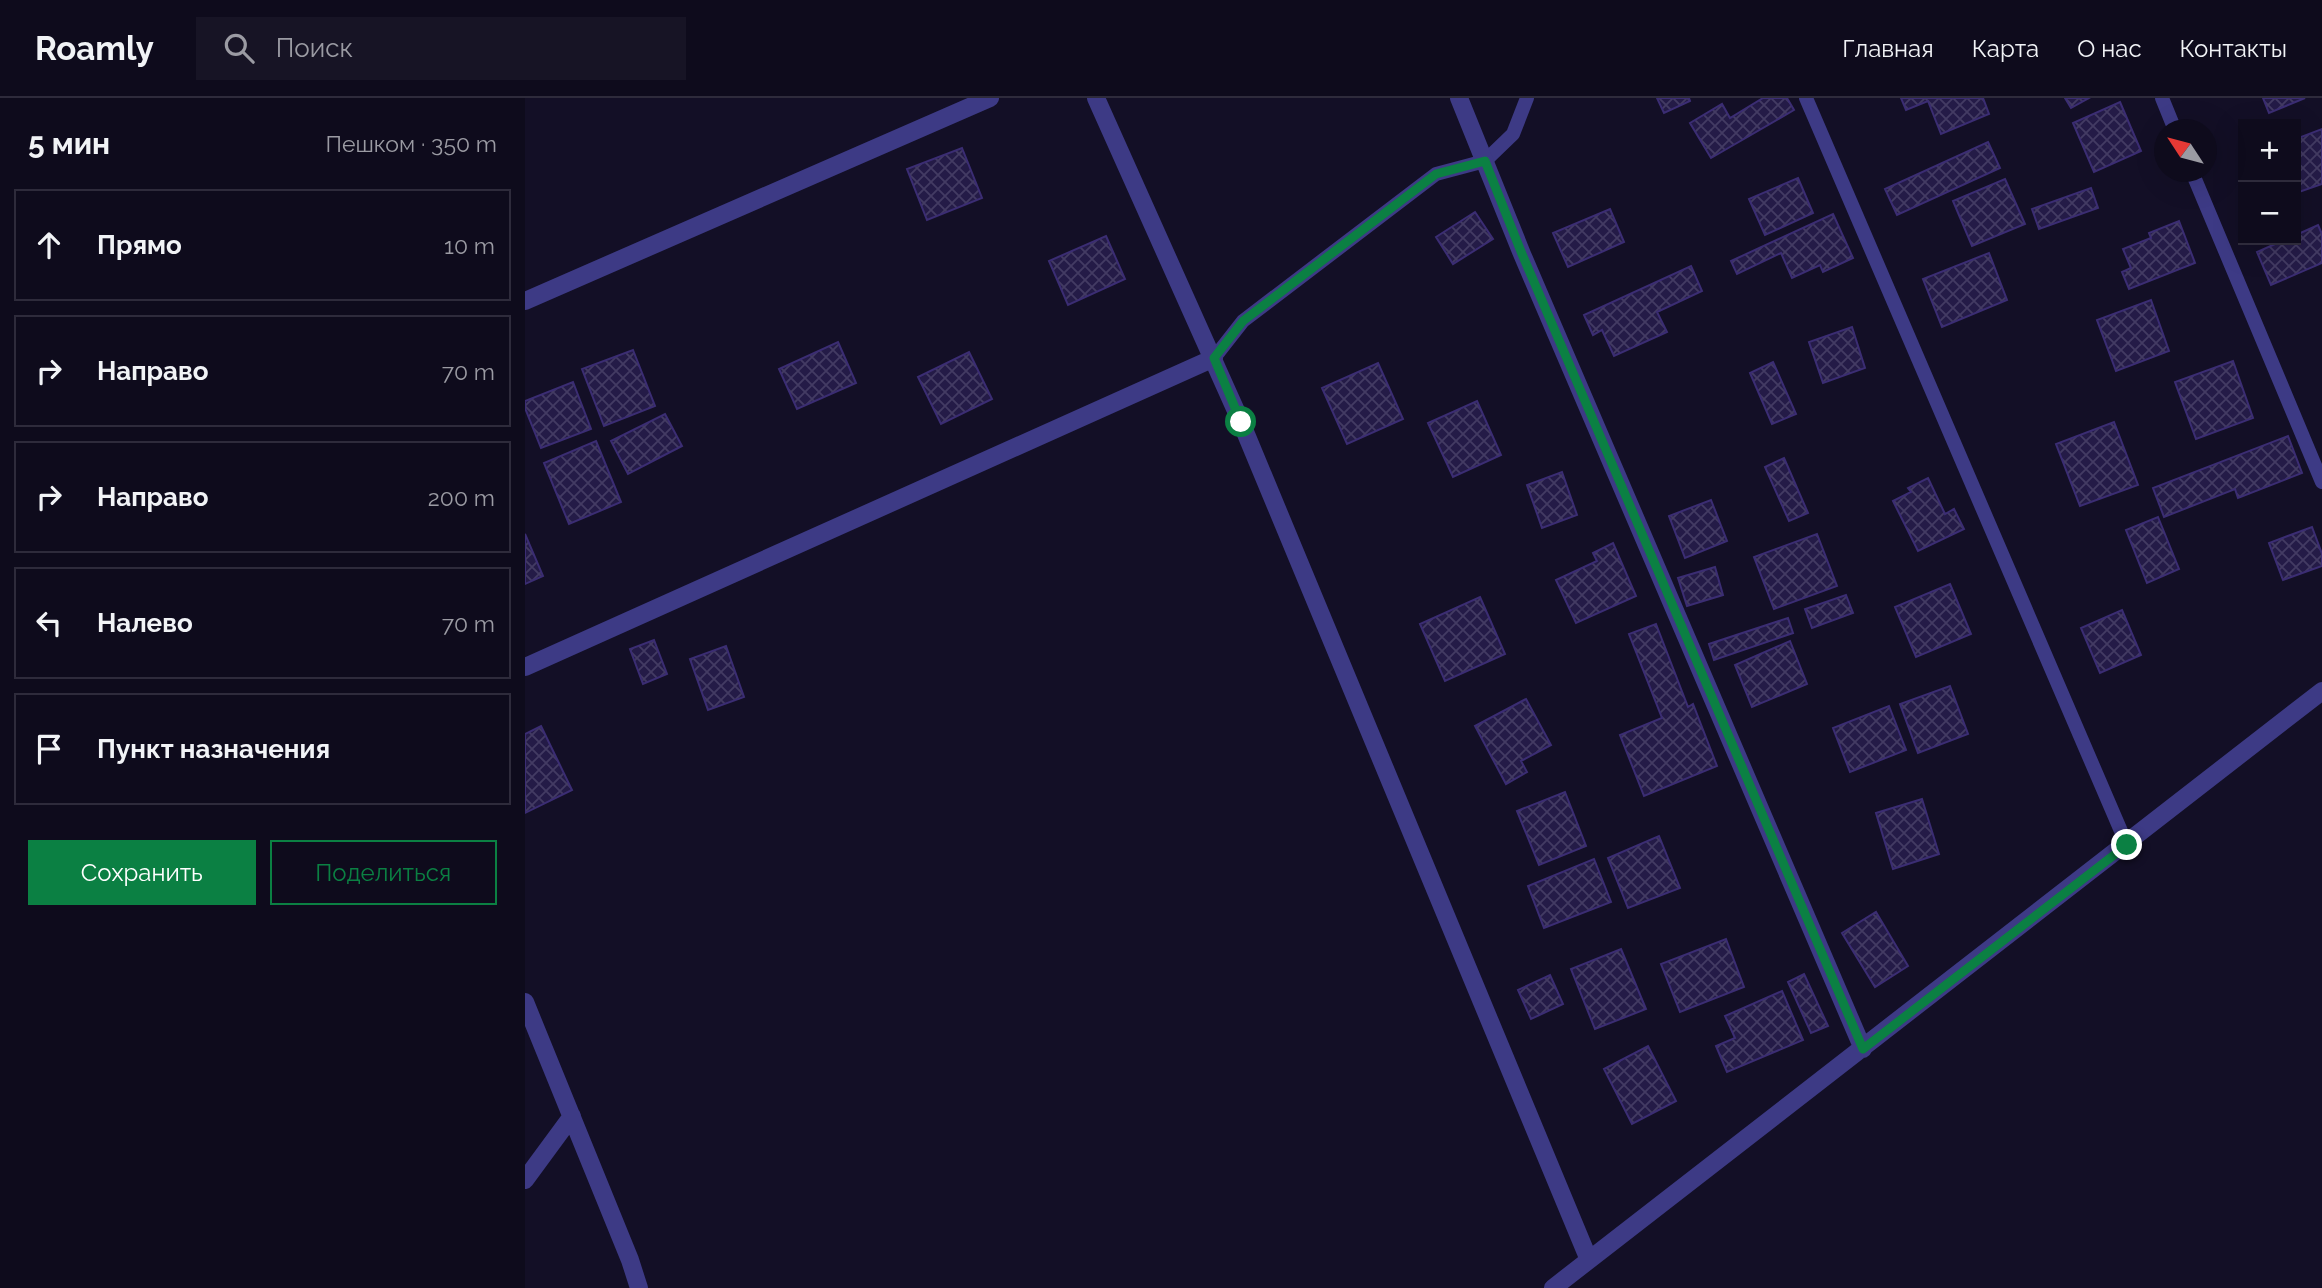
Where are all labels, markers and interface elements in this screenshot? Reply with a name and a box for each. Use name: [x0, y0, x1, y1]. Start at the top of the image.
search box: [196, 17, 686, 80]
text: Roamly: [35, 29, 154, 68]
icon: search: [220, 29, 258, 67]
text: Поиск: [276, 33, 353, 63]
text: Главная: [1842, 34, 1934, 63]
text: Карта: [1972, 34, 2039, 63]
text: О нас: [2077, 34, 2142, 63]
text: Контакты: [2180, 34, 2287, 63]
north arrow: [2154, 119, 2217, 182]
map controls: [2238, 119, 2301, 245]
button: +: [2238, 119, 2301, 182]
text: 5 мин: [28, 126, 110, 161]
text: Пешком · 350 m: [326, 130, 497, 157]
button: −: [2238, 182, 2301, 245]
icon: ahead: [30, 226, 68, 264]
text: Прямо: [97, 230, 182, 260]
text: 10 m: [444, 232, 495, 259]
icon: right: [30, 352, 68, 390]
text: Направо: [97, 356, 208, 386]
text: 70 m: [442, 358, 495, 385]
route start: [1225, 406, 1256, 437]
icon: right: [30, 478, 68, 516]
text: Направо: [97, 482, 208, 512]
text: 200 m: [428, 484, 495, 511]
icon: left: [30, 604, 68, 642]
text: Налево: [97, 608, 193, 638]
text: 70 m: [442, 610, 495, 637]
icon: arrive: [30, 730, 68, 768]
text: Пункт назначения: [97, 734, 330, 764]
route end: [2111, 829, 2142, 860]
button: Сохранить: [28, 840, 256, 905]
button: Поделиться: [270, 840, 497, 905]

